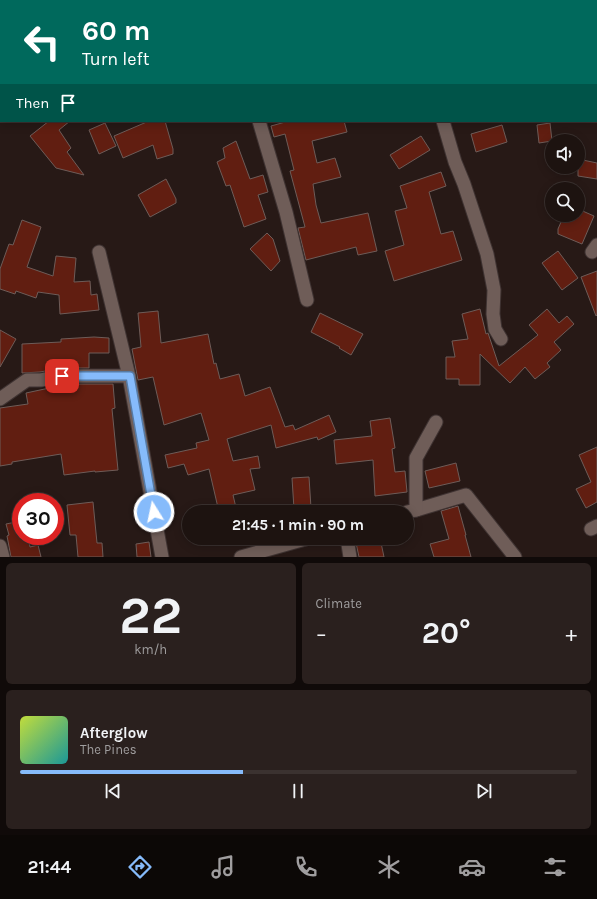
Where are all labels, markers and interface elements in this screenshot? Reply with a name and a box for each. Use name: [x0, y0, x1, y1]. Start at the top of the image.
text: 60 m: [82, 14, 150, 47]
icon: left: [16, 16, 68, 68]
text: Turn left: [82, 48, 150, 70]
icon: arrive: [57, 92, 79, 114]
text: Then: [16, 94, 49, 112]
map controls: [545, 134, 585, 222]
button: sound: [545, 134, 585, 174]
button: search: [545, 182, 585, 222]
pin: [45, 359, 79, 393]
icon: arrive: [51, 365, 73, 387]
position arrow: [133, 491, 175, 533]
speed limit sign: 30: [12, 493, 64, 545]
text: 21:45 · 1 min · 90 m: [232, 516, 364, 534]
text: 22: [119, 585, 182, 646]
text: Climate: [316, 596, 362, 611]
text: 20°: [422, 615, 471, 651]
text: −: [316, 621, 327, 647]
text: +: [565, 621, 577, 647]
text: km/h: [134, 642, 167, 657]
text: Afterglow: [80, 724, 148, 742]
text: The Pines: [80, 742, 137, 757]
icon: previous: [102, 780, 124, 802]
icon: pause: [287, 780, 309, 802]
icon: next: [473, 780, 495, 802]
icon: directions: [126, 853, 154, 881]
icon: music: [209, 853, 237, 881]
icon: phone: [292, 853, 320, 881]
icon: climate: [375, 853, 403, 881]
icon: car: [458, 853, 486, 881]
icon: filters: [541, 853, 569, 881]
text: 21:44: [28, 856, 71, 878]

